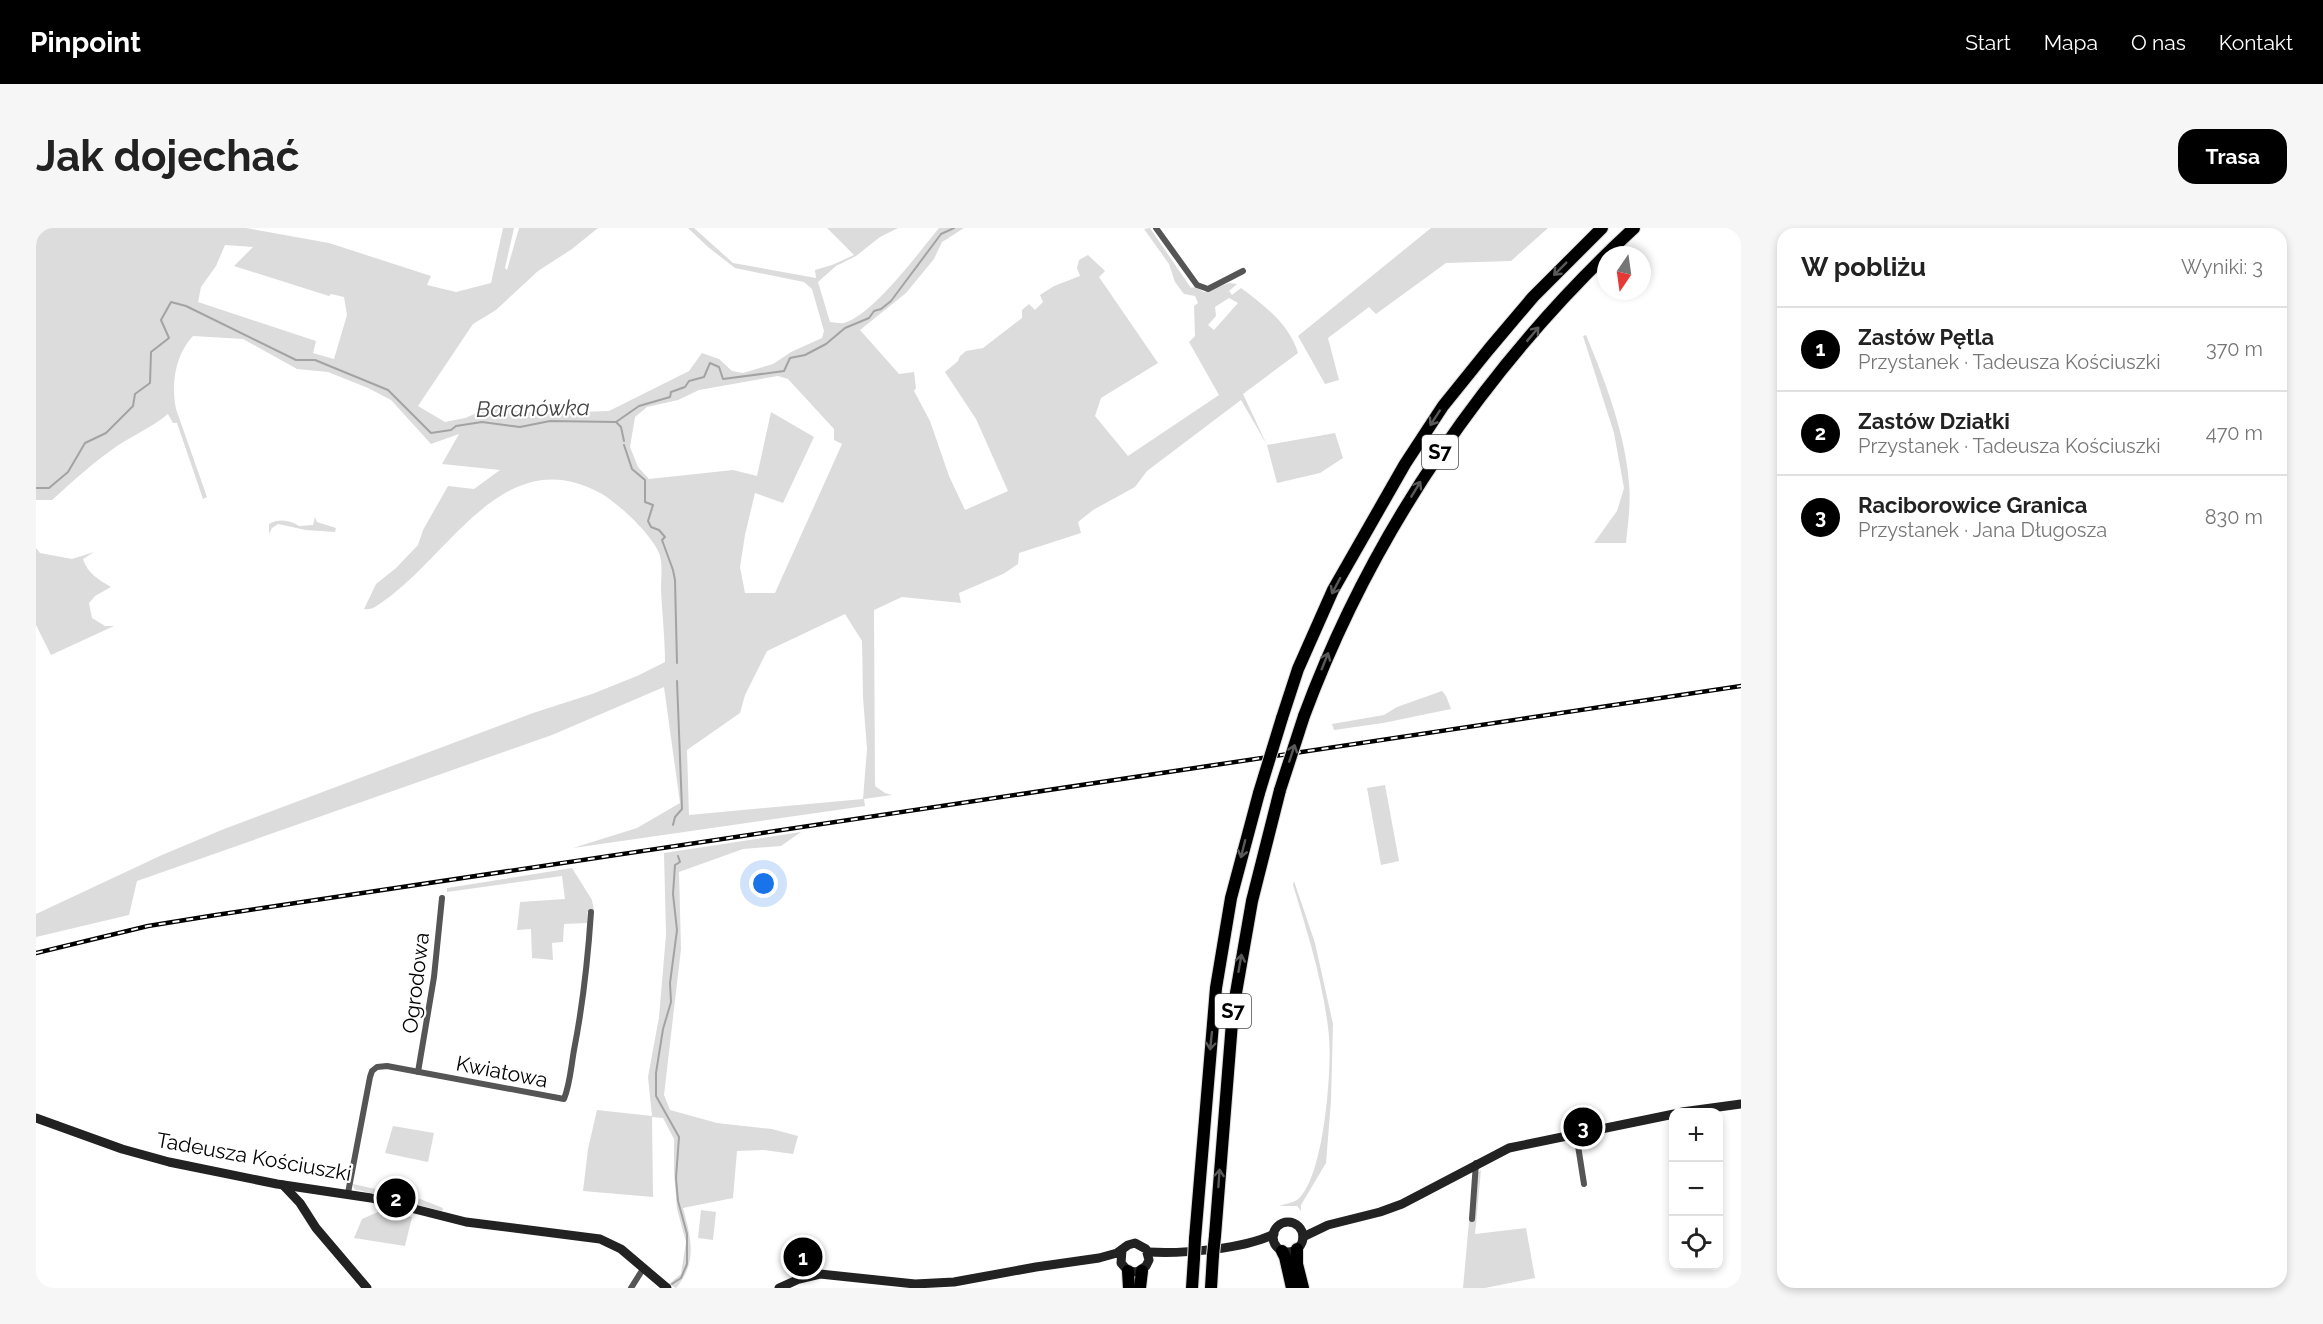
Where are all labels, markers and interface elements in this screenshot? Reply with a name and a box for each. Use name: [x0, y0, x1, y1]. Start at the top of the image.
text: Pinpoint: [30, 26, 141, 59]
text: Start: [1965, 30, 2011, 55]
text: Mapa: [2044, 30, 2098, 55]
text: O nas: [2131, 30, 2186, 55]
text: Kontakt: [2219, 30, 2293, 55]
button: Trasa: [2178, 129, 2287, 184]
text: Jak dojechać: [36, 132, 299, 181]
north arrow: [1597, 246, 1651, 300]
text: W pobliżu: [1801, 252, 1926, 282]
text: Wyniki: 3: [2181, 255, 2263, 279]
one-way arrow: [1553, 262, 1568, 276]
text: Zastów Pętla: [1858, 324, 1994, 350]
one-way arrow: [1527, 326, 1540, 342]
text: 1: [1816, 337, 1825, 361]
text: 370 m: [2206, 337, 2263, 361]
text: Przystanek · Tadeusza Kościuszki: [1858, 350, 2161, 374]
water label: Baranówka: [476, 394, 590, 422]
text: Zastów Działki: [1858, 408, 2010, 434]
one-way arrow: [1429, 409, 1441, 426]
text: 2: [1815, 421, 1826, 445]
text: 470 m: [2206, 421, 2263, 445]
text: Przystanek · Tadeusza Kościuszki: [1858, 434, 2161, 458]
road number: S7: [1422, 435, 1458, 469]
one-way arrow: [1410, 481, 1422, 498]
text: Raciborowice Granica: [1858, 492, 2087, 518]
text: 3: [1815, 505, 1826, 529]
text: 830 m: [2205, 505, 2263, 529]
text: Przystanek · Jana Długosza: [1858, 518, 2107, 542]
one-way arrow: [1330, 577, 1342, 594]
one-way arrow: [1320, 652, 1331, 671]
one-way arrow: [1287, 744, 1298, 763]
one-way arrow: [1237, 839, 1248, 858]
your location: [749, 869, 778, 898]
street label: Ogrodowa: [397, 931, 434, 1035]
one-way arrow: [1235, 954, 1246, 974]
road number: S7: [1215, 994, 1251, 1028]
one-way arrow: [1205, 1031, 1216, 1051]
street label: Kwiatowa: [454, 1050, 550, 1093]
pin: 3: [1564, 1104, 1602, 1150]
map controls: [1669, 1108, 1723, 1270]
button: +: [1669, 1108, 1723, 1162]
street label: Tadeusza Kościuszki: [155, 1127, 353, 1186]
button: −: [1669, 1162, 1723, 1216]
one-way arrow: [1214, 1169, 1225, 1189]
pin: 2: [376, 1176, 416, 1220]
button: locate: [1669, 1216, 1723, 1270]
pin: 1: [784, 1234, 822, 1280]

